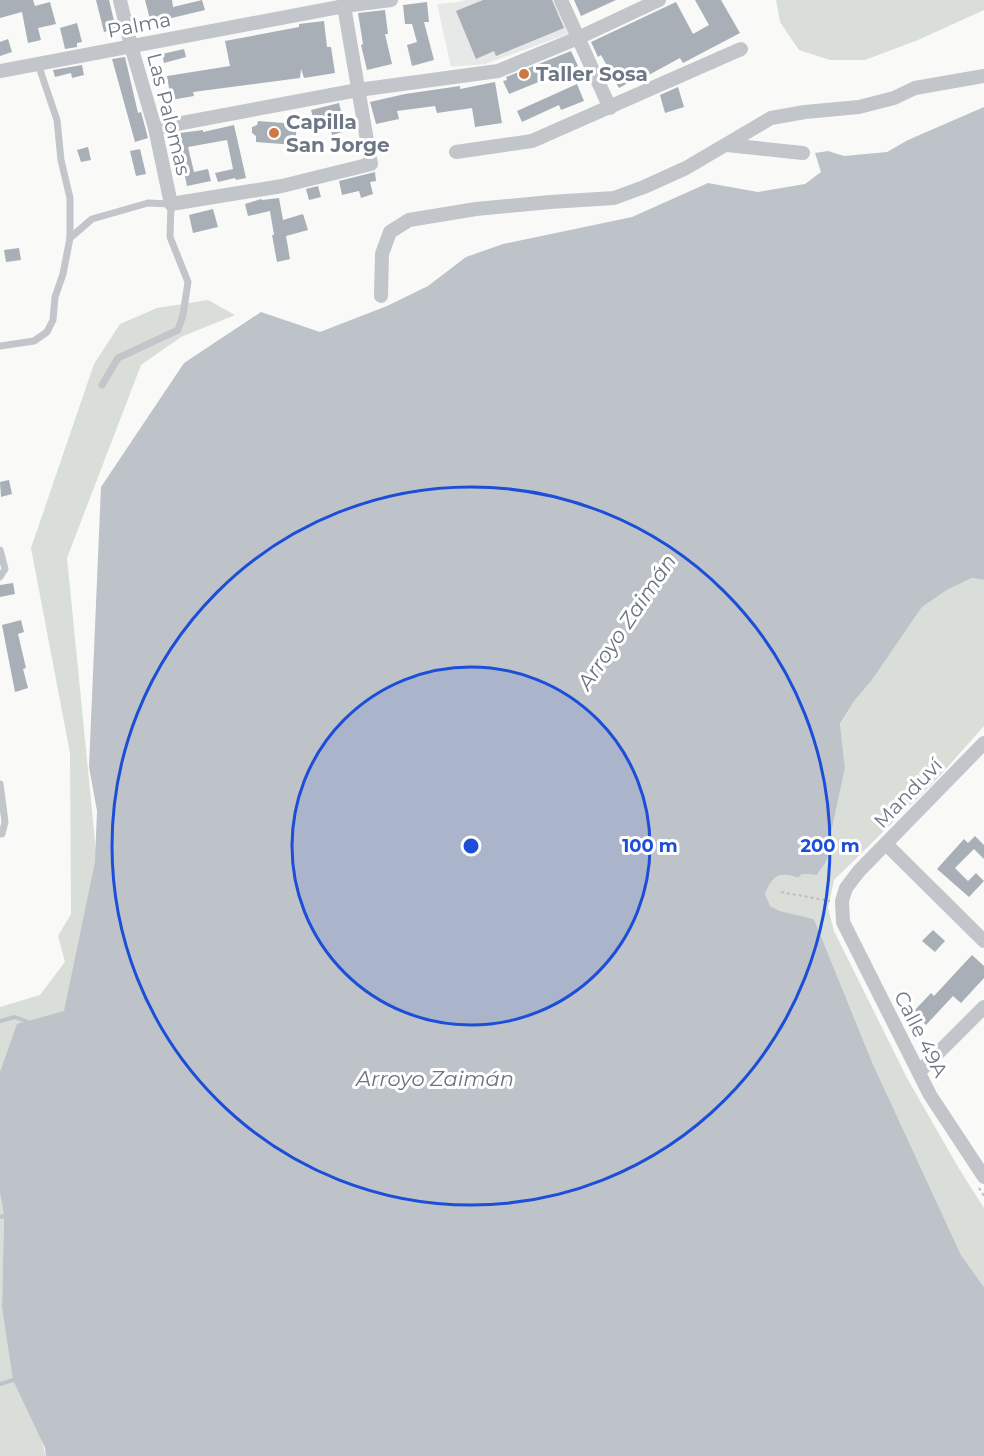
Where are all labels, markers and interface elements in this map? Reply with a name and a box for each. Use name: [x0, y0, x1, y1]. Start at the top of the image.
street label: Palma: [105, 7, 173, 43]
street label: Las Palomas: [142, 50, 196, 178]
place label: Taller Sosa: [536, 62, 648, 86]
marker: Taller Sosa: [517, 67, 531, 81]
place label: Capilla San Jorge: [286, 110, 390, 157]
marker: Capilla San Jorge: [267, 126, 281, 140]
water label: Arroyo Zaimán: [571, 549, 681, 696]
street label: Manduví: [869, 752, 948, 833]
text: 100 m: [622, 835, 678, 857]
text: 200 m: [800, 835, 860, 857]
centre of rings: [461, 836, 481, 856]
street label: Calle 49A: [889, 987, 953, 1082]
water label: Arroyo Zaimán: [354, 1066, 514, 1091]

